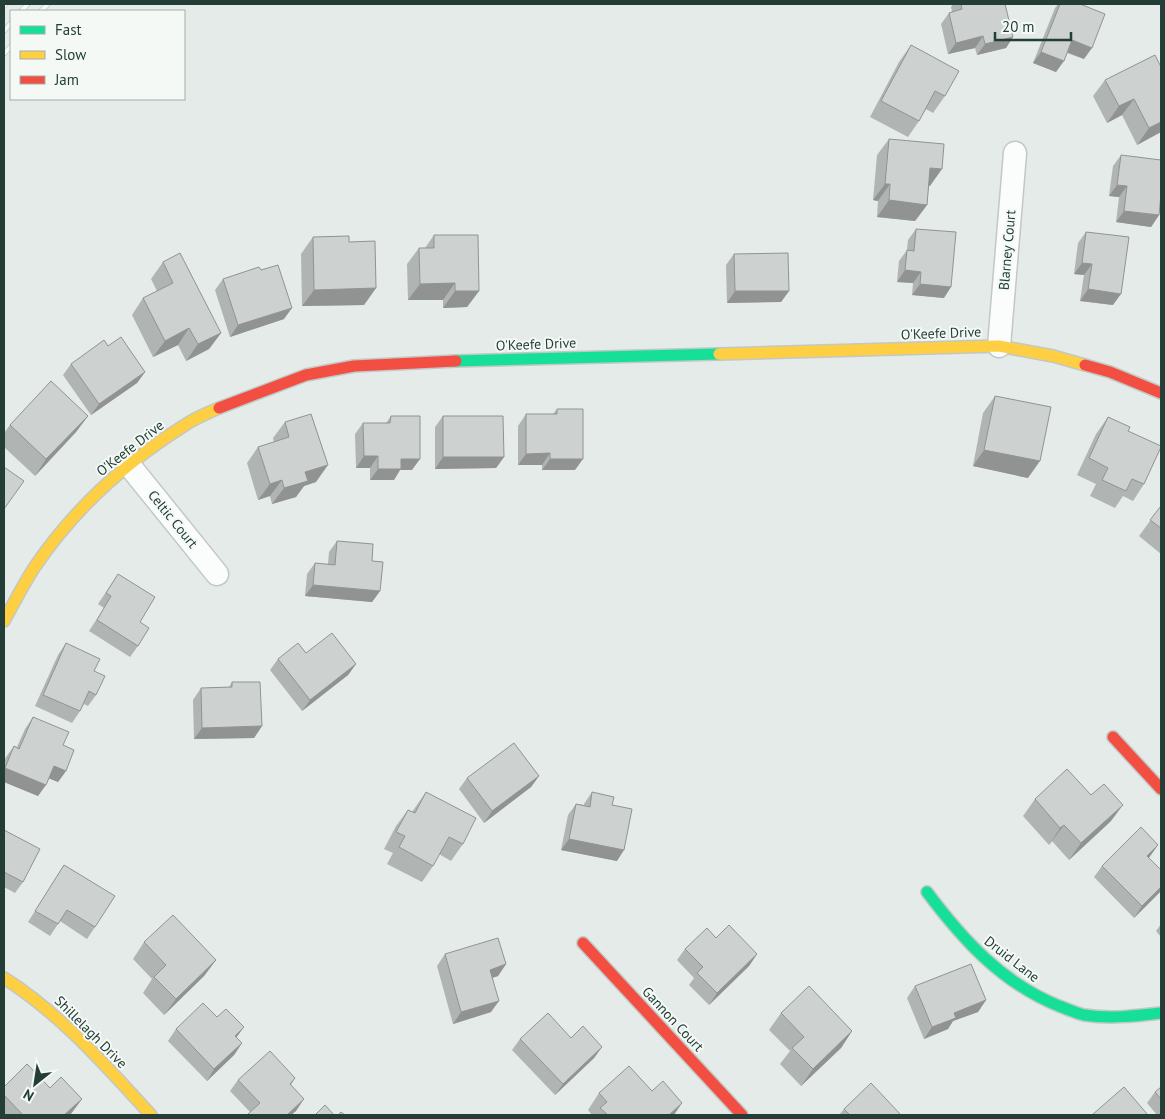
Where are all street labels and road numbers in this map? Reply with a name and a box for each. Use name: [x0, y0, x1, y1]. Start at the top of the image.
street label: Blarney Court: [995, 209, 1020, 291]
street label: O'Keefe Drive: [900, 323, 982, 343]
street label: O'Keefe Drive: [495, 334, 577, 354]
street label: O'Keefe Drive: [93, 416, 167, 480]
street label: Celtic Court: [144, 486, 202, 552]
street label: Druid Lane: [981, 932, 1043, 986]
street label: Gannon Court: [638, 983, 708, 1055]
street label: Shillelagh Drive: [51, 992, 131, 1072]

